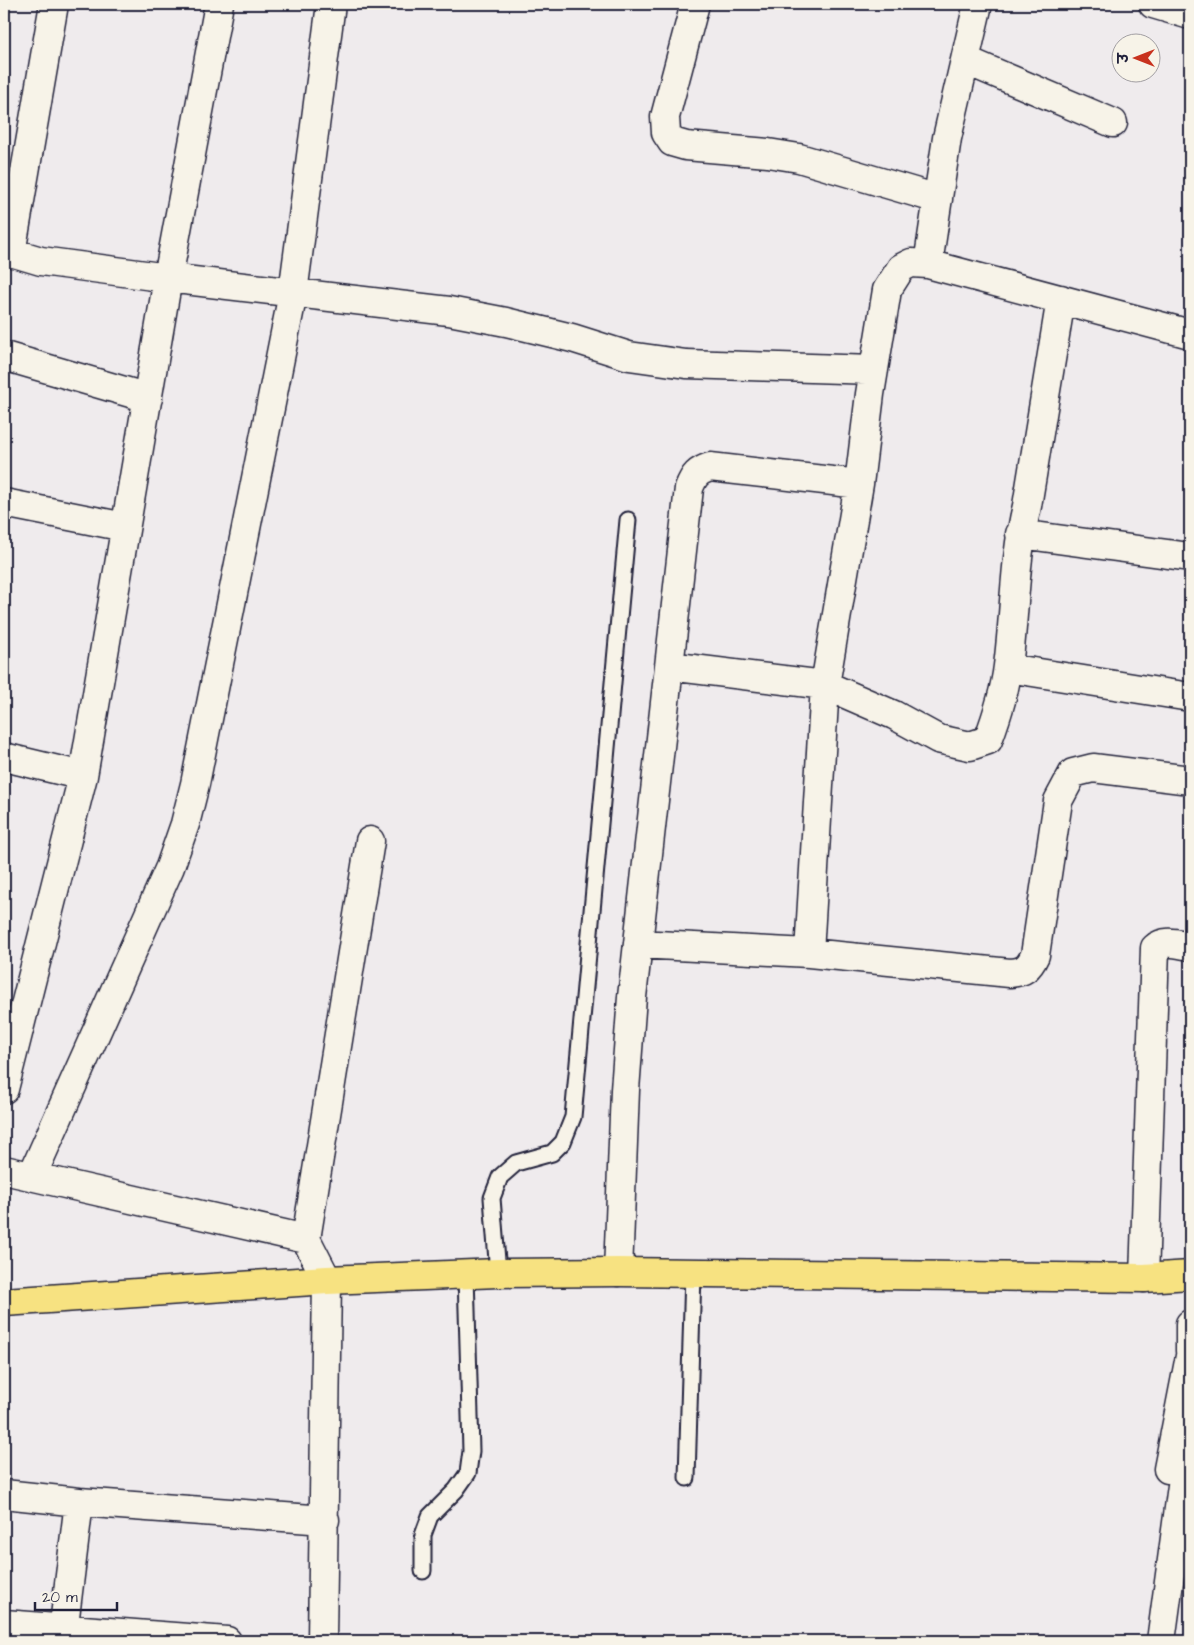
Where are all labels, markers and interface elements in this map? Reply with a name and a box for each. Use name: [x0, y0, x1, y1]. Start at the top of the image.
north arrow: [1112, 32, 1162, 82]
text: उ: [1114, 52, 1134, 65]
scale bar: [35, 1580, 118, 1612]
text: 20 m: [42, 1587, 78, 1608]

